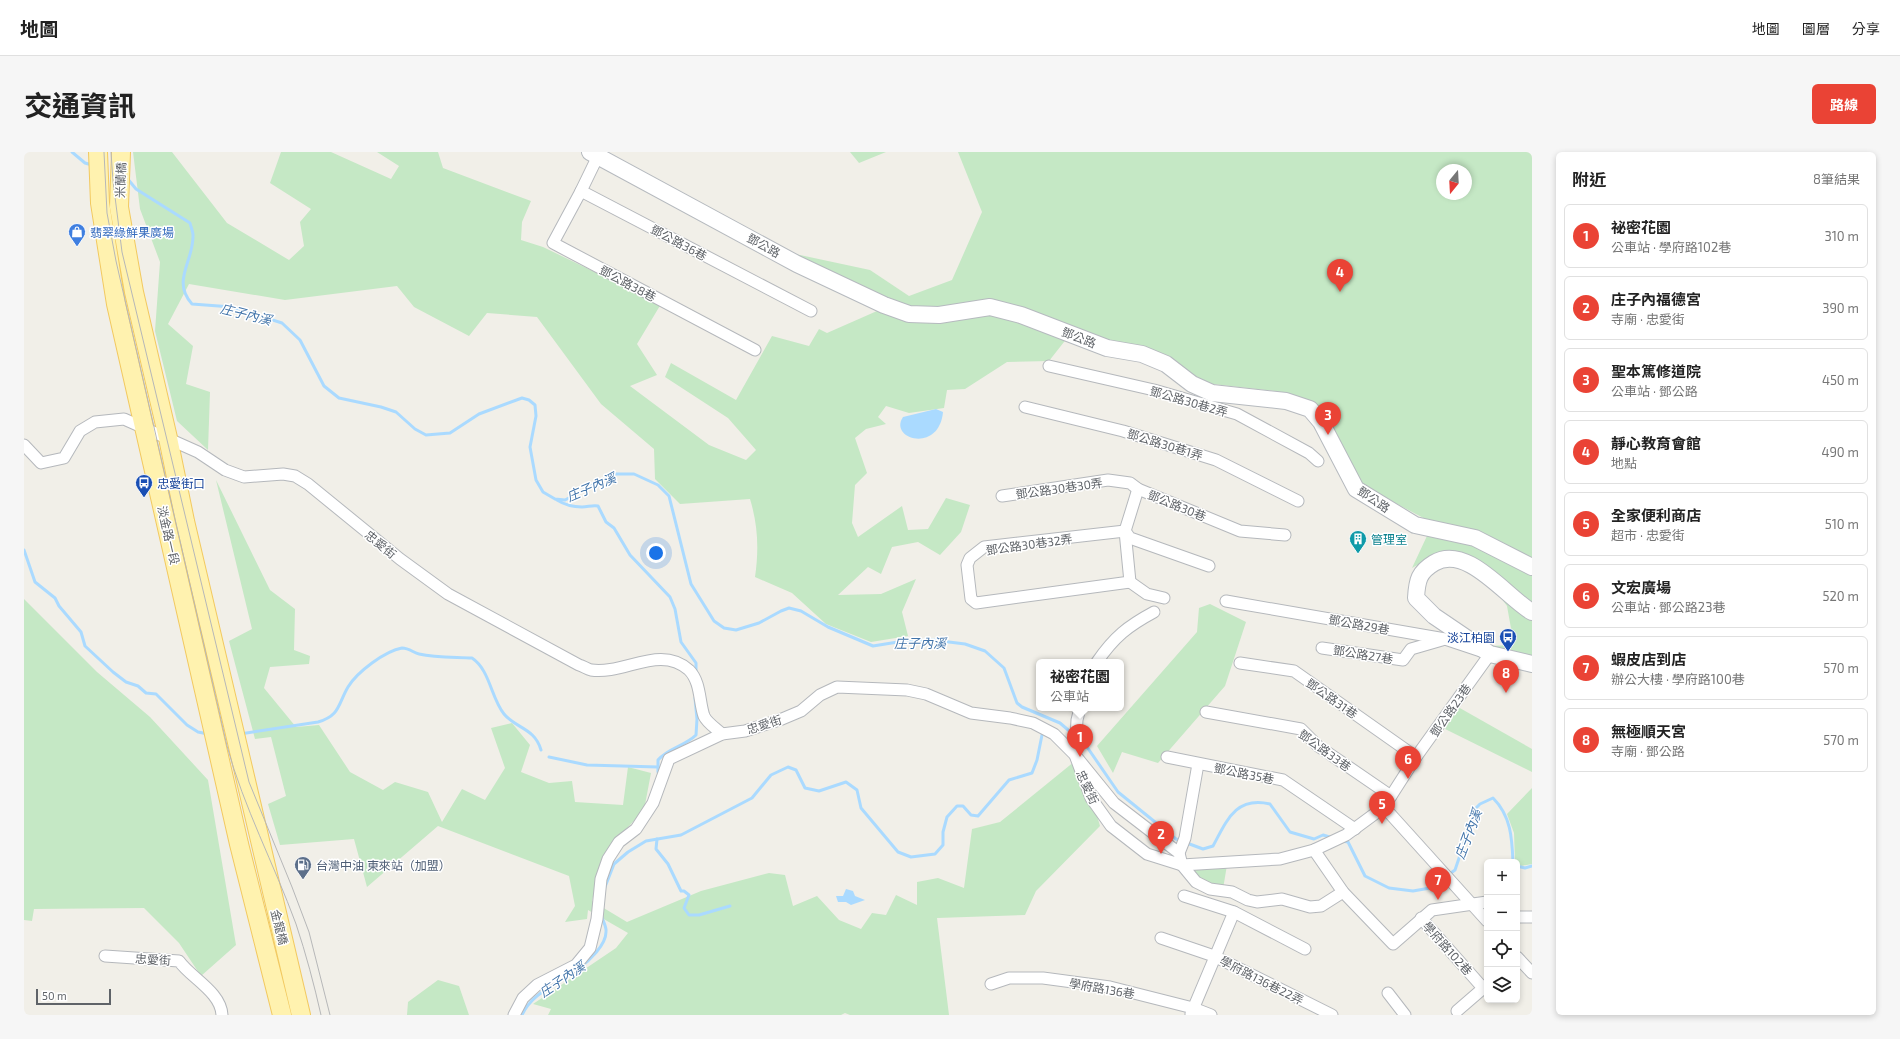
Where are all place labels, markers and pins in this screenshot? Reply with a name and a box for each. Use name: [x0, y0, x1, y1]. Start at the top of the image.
shop icon: 翡翠綠鮮果廣場: [67, 222, 87, 247]
place label: 翡翠綠鮮果廣場: [90, 225, 174, 239]
pin: 4: [1327, 259, 1353, 292]
pin: 3: [1315, 402, 1341, 435]
bus stop icon: 忠愛街口: [134, 473, 154, 498]
place label: 忠愛街口: [157, 476, 205, 490]
building icon: 管理室: [1348, 529, 1368, 554]
place label: 管理室: [1371, 532, 1407, 546]
bus stop icon: 淡江柏園: [1498, 627, 1518, 652]
place label: 淡江柏園: [1447, 630, 1495, 644]
pin: 8: [1493, 660, 1519, 693]
pin: 1: [1067, 724, 1093, 757]
pin: 6: [1395, 746, 1421, 779]
pin: 5: [1369, 791, 1395, 824]
pin: 2: [1148, 821, 1174, 854]
fuel station icon: 台灣中油 東來站（加盟）: [293, 855, 313, 880]
place label: 台灣中油 東來站（加盟）: [316, 858, 451, 872]
pin: 7: [1425, 867, 1451, 900]

